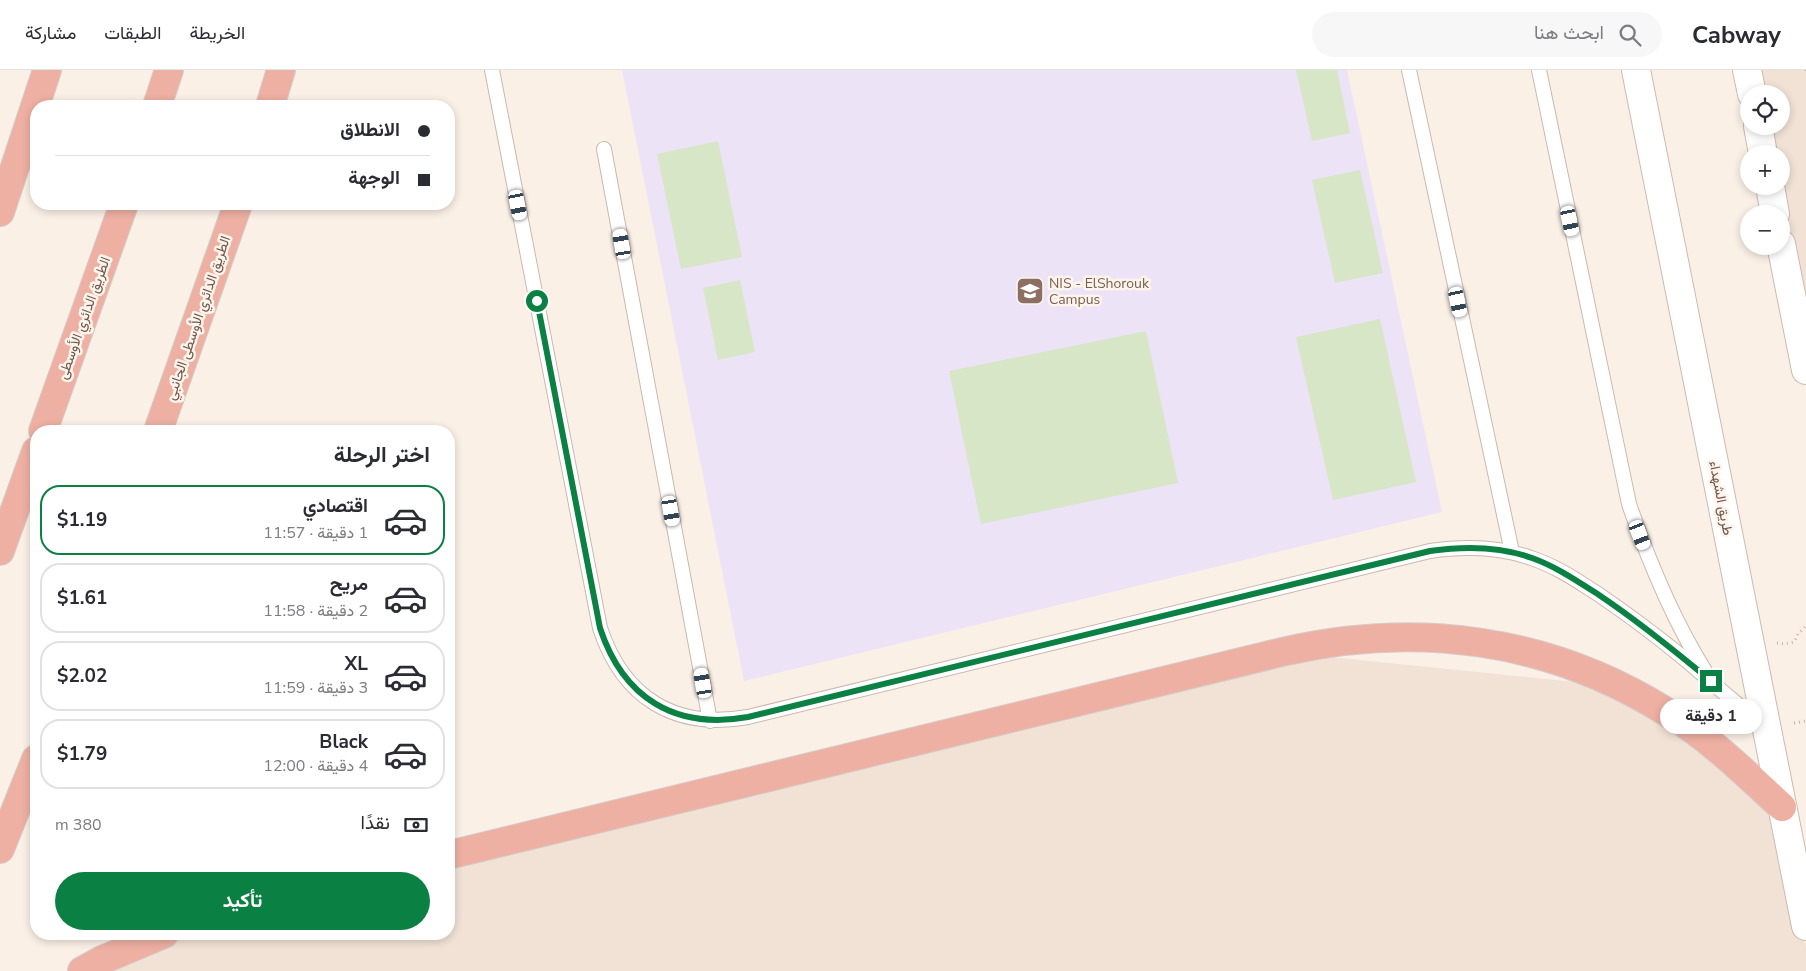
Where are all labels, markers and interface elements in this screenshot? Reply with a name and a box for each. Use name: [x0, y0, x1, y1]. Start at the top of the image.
search box: [1312, 12, 1662, 57]
text: Cabway: [1692, 19, 1781, 51]
text: ابحث هنا: [1534, 20, 1604, 46]
text: مشاركة: [25, 21, 76, 45]
text: الطبقات: [104, 21, 161, 45]
text: الخريطة: [189, 21, 245, 45]
icon: search: [1616, 21, 1644, 49]
map controls: [1740, 85, 1790, 255]
button: locate: [1740, 85, 1790, 135]
text: الانطلاق: [340, 117, 400, 143]
button: +: [1740, 145, 1790, 195]
text: الوجهة: [348, 165, 400, 191]
car: [507, 189, 528, 221]
car: [1559, 205, 1580, 237]
button: −: [1740, 205, 1790, 255]
car: [612, 228, 631, 260]
street label: الطريق الدائري الأوسطى الجانبي: [161, 233, 237, 403]
street label: الطريق الدائري الأوسطى: [53, 254, 117, 383]
place label: NIS - ElShorouk Campus: [1049, 274, 1150, 309]
school or university icon: NIS - ElShorouk Campus: [1015, 276, 1045, 306]
car: [1447, 286, 1468, 318]
route start: [526, 290, 548, 312]
text: اختر الرحلة: [334, 440, 430, 470]
street label: طريق الشهداء: [1704, 459, 1738, 537]
text: اقتصادي: [303, 493, 368, 519]
car: [661, 495, 680, 527]
icon: car: [383, 498, 428, 543]
text: $1.19: [57, 507, 107, 533]
car: [1627, 518, 1652, 552]
text: 1 دقيقة · 11:57: [263, 522, 368, 544]
text: مريح: [330, 571, 368, 597]
icon: car: [383, 576, 428, 621]
text: $1.61: [57, 585, 107, 611]
text: 2 دقيقة · 11:58: [263, 600, 368, 622]
text: XL: [345, 651, 368, 677]
icon: car: [383, 654, 428, 699]
text: $2.02: [57, 663, 107, 689]
car: [693, 667, 712, 699]
route end: [1700, 670, 1722, 692]
text: 3 دقيقة · 11:59: [263, 677, 368, 699]
callout: 1 دقيقة: [1660, 698, 1762, 734]
text: 1 دقيقة: [1685, 705, 1737, 727]
text: Black: [319, 729, 368, 755]
icon: car: [383, 732, 428, 777]
text: $1.79: [57, 741, 107, 767]
text: 4 دقيقة · 12:00: [263, 755, 368, 777]
text: نقدًا: [361, 810, 390, 836]
icon: cash: [402, 811, 430, 839]
text: 380 m: [55, 814, 102, 836]
button: تأكيد: [55, 872, 430, 930]

